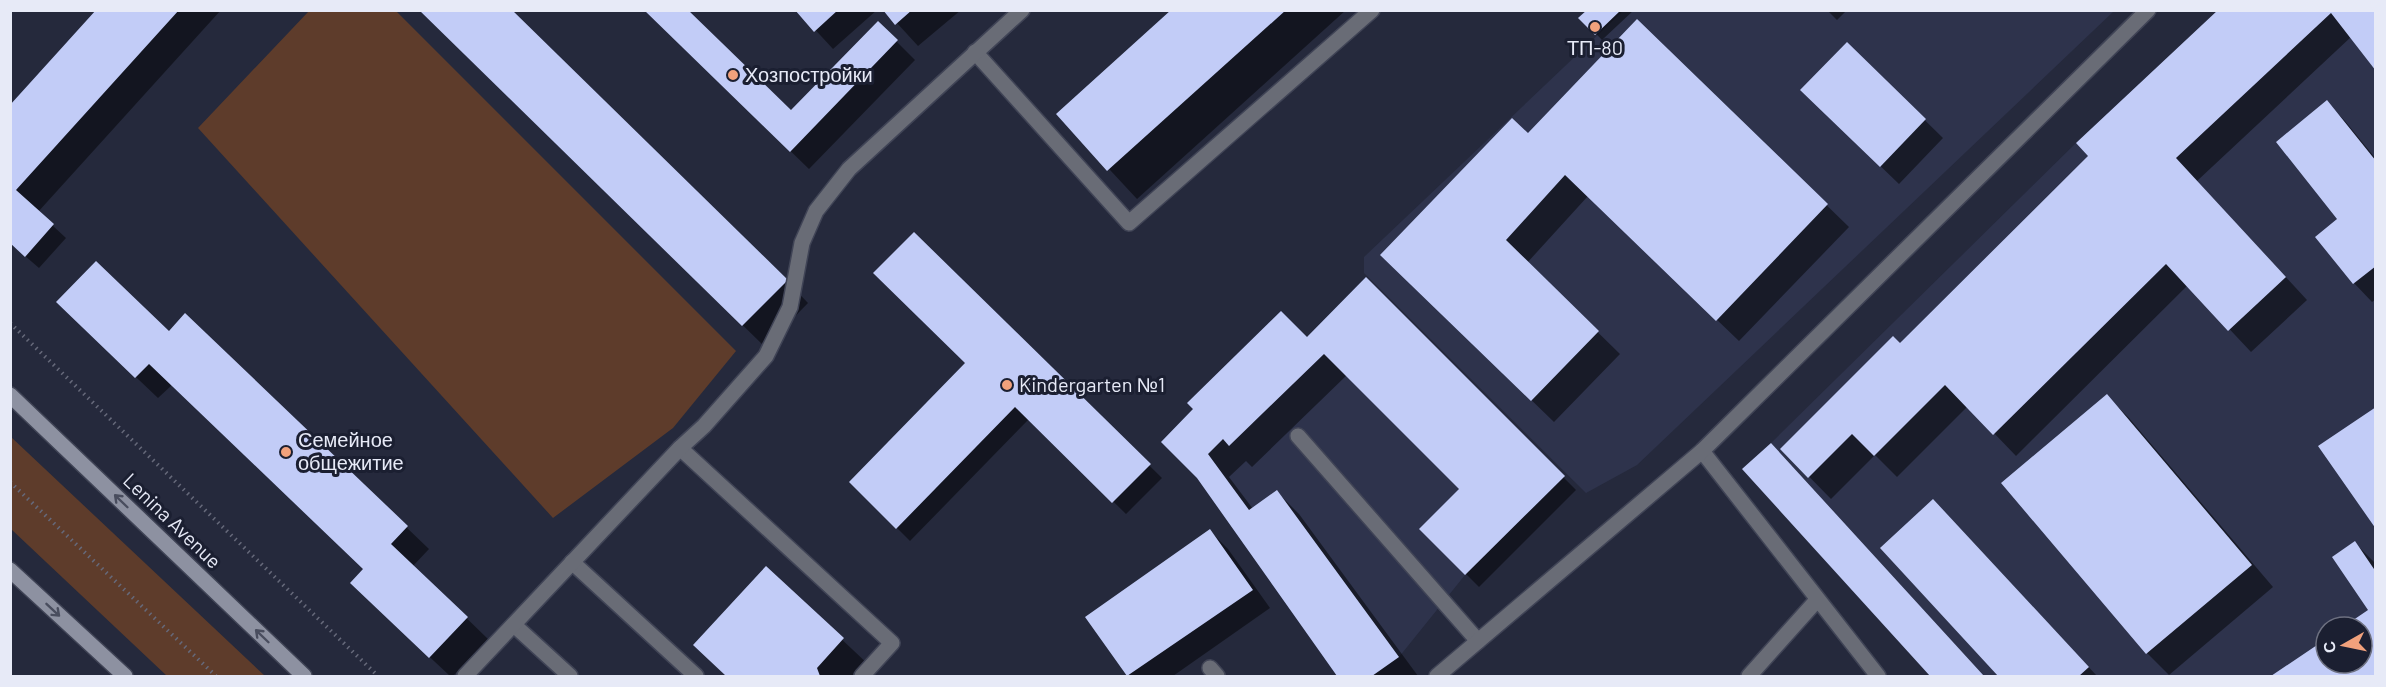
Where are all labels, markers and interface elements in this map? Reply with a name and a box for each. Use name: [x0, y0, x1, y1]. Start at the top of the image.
marker: ТП-80: [1588, 20, 1602, 34]
place label: ТП-80: [1567, 35, 1623, 59]
place label: Хозпостройки: [745, 62, 873, 86]
marker: Хозпостройки: [726, 68, 740, 82]
place label: Kindergarten №1: [1019, 372, 1165, 396]
marker: Kindergarten №1: [1000, 378, 1014, 392]
place label: Семейное общежитие: [298, 427, 404, 474]
marker: Семейное общежитие: [279, 445, 293, 459]
street label: Lenina Avenue: [119, 468, 227, 573]
one-way arrow: [114, 494, 129, 508]
one-way arrow: [46, 603, 61, 617]
north arrow: [2314, 615, 2374, 675]
one-way arrow: [255, 629, 270, 643]
text: С: [2318, 640, 2339, 655]

